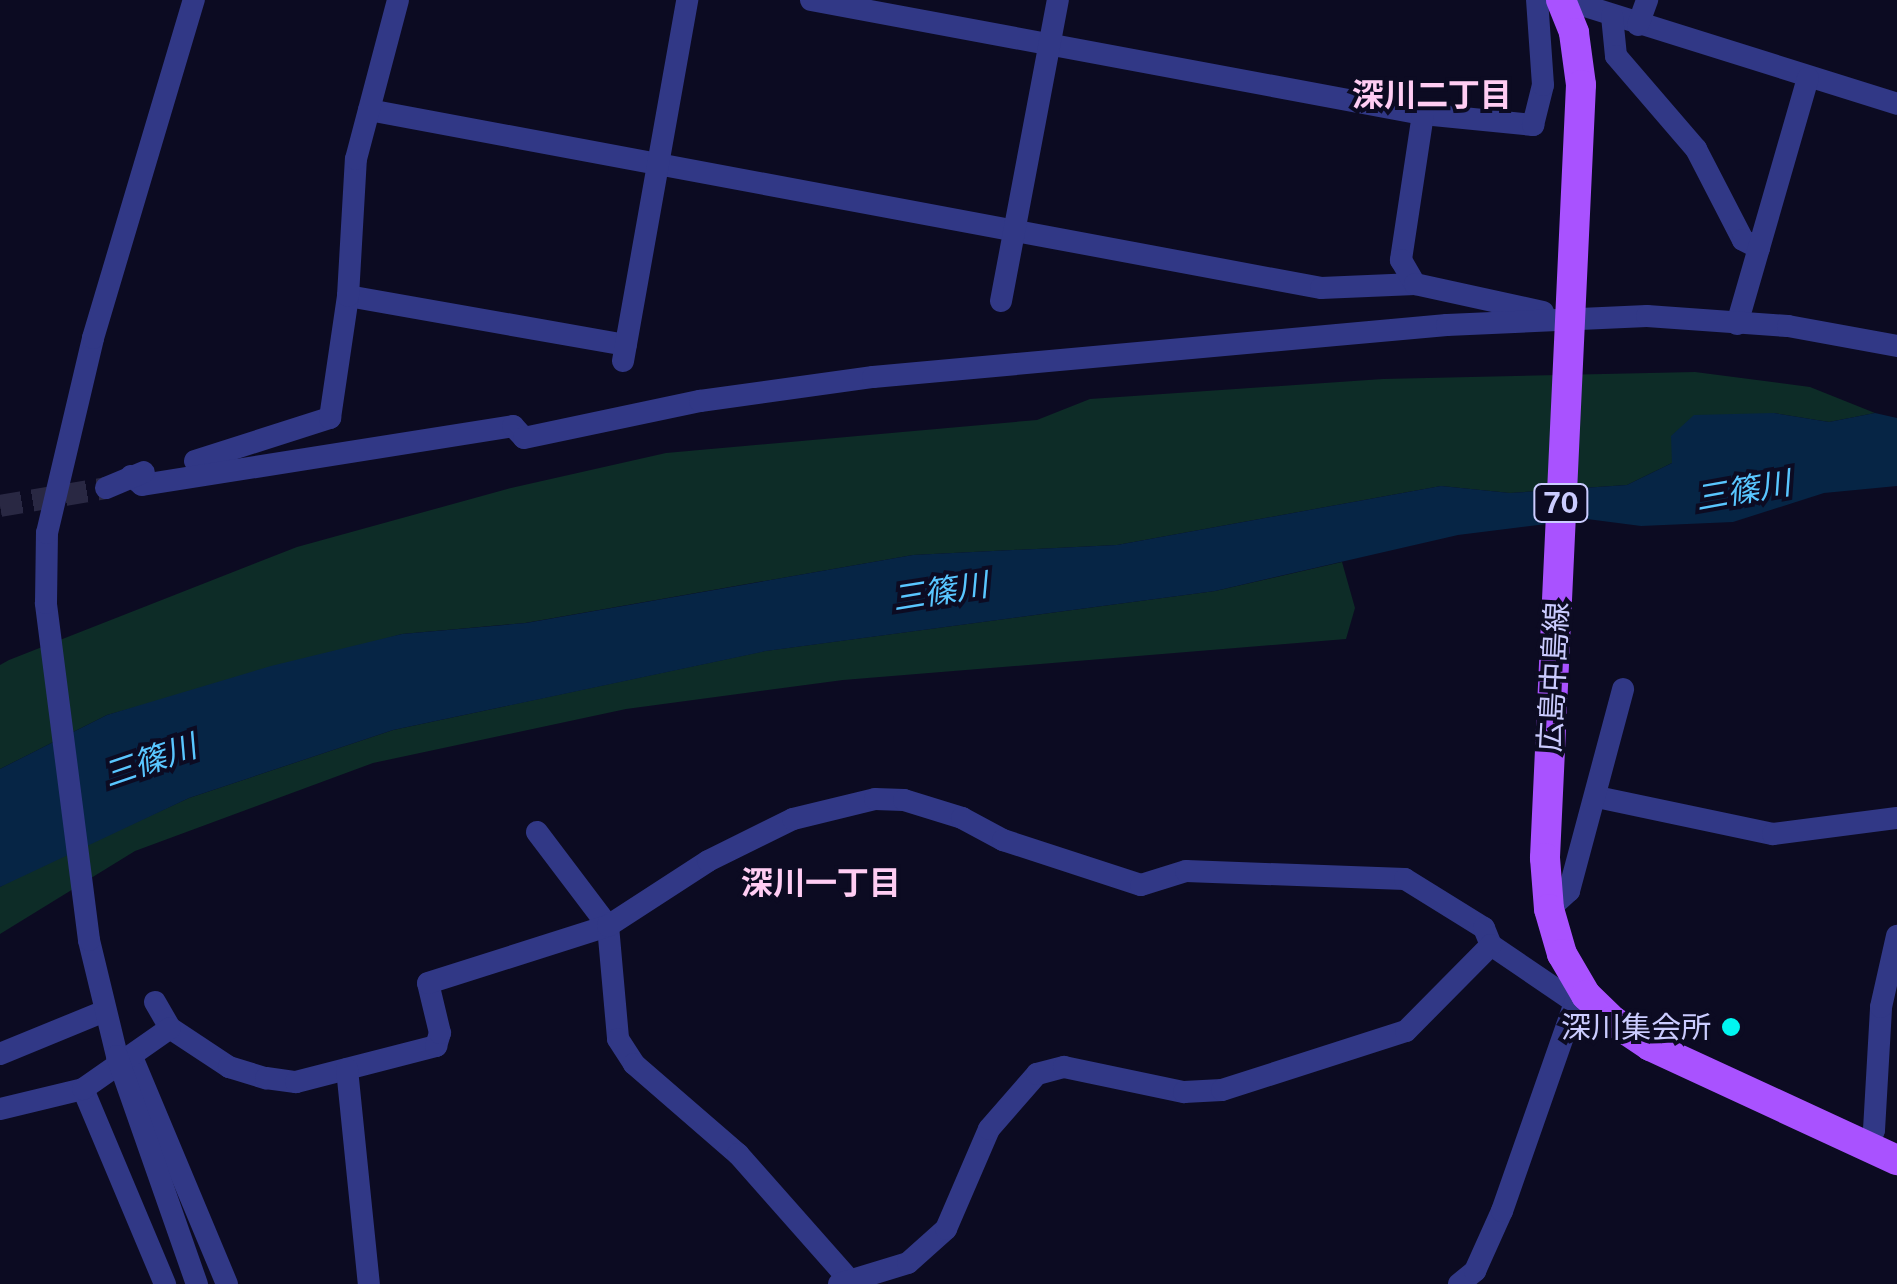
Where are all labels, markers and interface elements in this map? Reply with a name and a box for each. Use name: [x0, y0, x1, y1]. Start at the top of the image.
district label: 深川二丁目: [1352, 76, 1512, 114]
water label: 三篠川: [1692, 464, 1794, 518]
road number: 70: [1531, 480, 1591, 526]
water label: 三篠川: [890, 566, 990, 618]
street label: 広島中島線: [1531, 601, 1575, 753]
water label: 三篠川: [98, 727, 202, 795]
district label: 深川一丁目: [741, 864, 901, 902]
place label: 深川集会所: [1561, 1009, 1711, 1045]
marker: 深川集会所: [1720, 1016, 1742, 1038]

